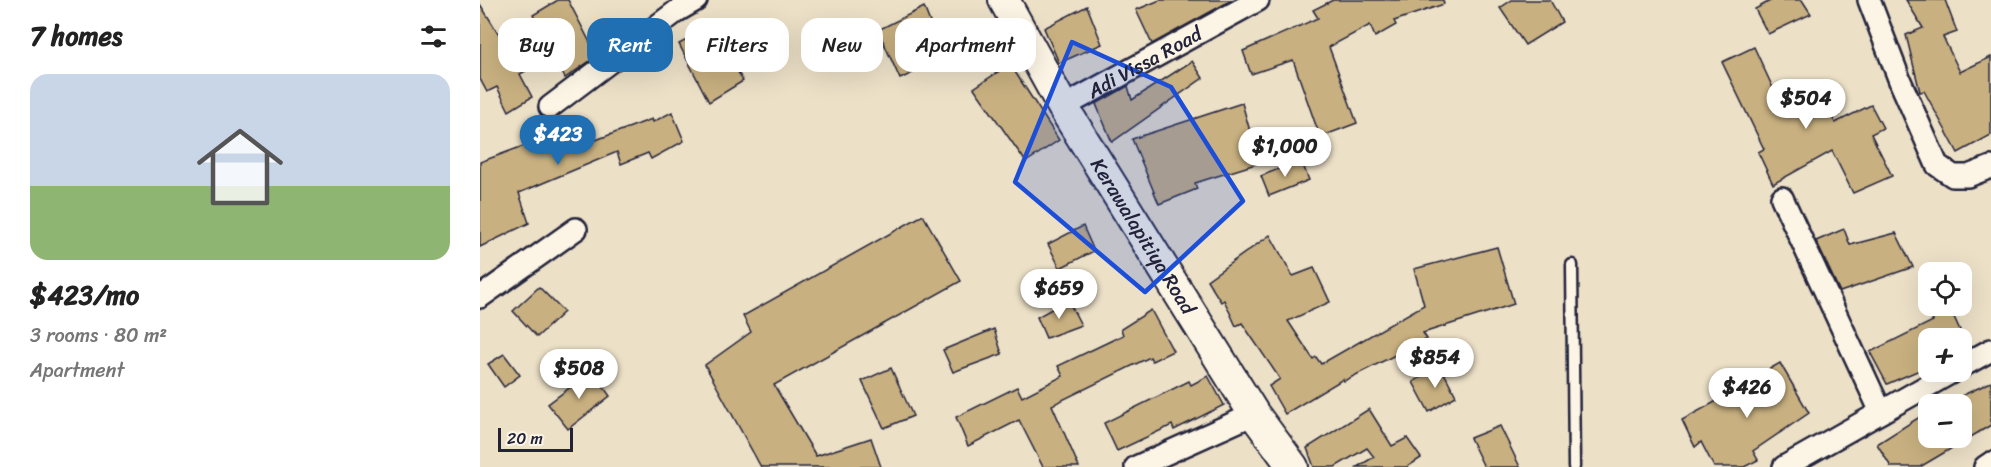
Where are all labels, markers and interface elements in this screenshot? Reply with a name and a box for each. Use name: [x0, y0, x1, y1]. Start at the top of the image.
text: 7 homes: [30, 13, 122, 59]
street label: Adi Vissa Road: [1080, 16, 1210, 109]
chip: Buy: [498, 18, 575, 72]
chip: Rent: [587, 18, 673, 72]
chip: Filters: [685, 18, 789, 72]
chip: New: [801, 18, 883, 72]
chip: Apartment: [895, 18, 1036, 72]
icon: filters: [417, 20, 450, 53]
pin: $504: [1770, 79, 1842, 130]
text: $504: [1781, 81, 1831, 116]
icon: home: [186, 113, 294, 221]
pin: $423: [522, 115, 594, 166]
text: $423: [534, 117, 582, 152]
pin: $1,000: [1236, 127, 1334, 178]
text: $1,000: [1252, 129, 1318, 164]
street label: Kerawalapitiya Road: [1081, 151, 1206, 323]
map controls: [1918, 262, 1972, 448]
button: locate: [1918, 262, 1972, 316]
pin: $659: [1023, 269, 1095, 320]
text: $659: [1034, 271, 1084, 306]
text: $423/mo: [30, 272, 139, 318]
text: 3 rooms · 80 m²: [30, 318, 167, 353]
button: +: [1918, 328, 1972, 382]
pin: $854: [1399, 338, 1471, 389]
text: $854: [1410, 340, 1460, 375]
pin: $508: [543, 349, 615, 400]
text: $508: [554, 351, 604, 386]
text: Apartment: [30, 353, 124, 388]
pin: $426: [1711, 368, 1783, 419]
text: $426: [1723, 370, 1771, 405]
button: −: [1918, 394, 1972, 448]
text: 20 m: [507, 424, 543, 453]
scale bar: [498, 425, 573, 452]

